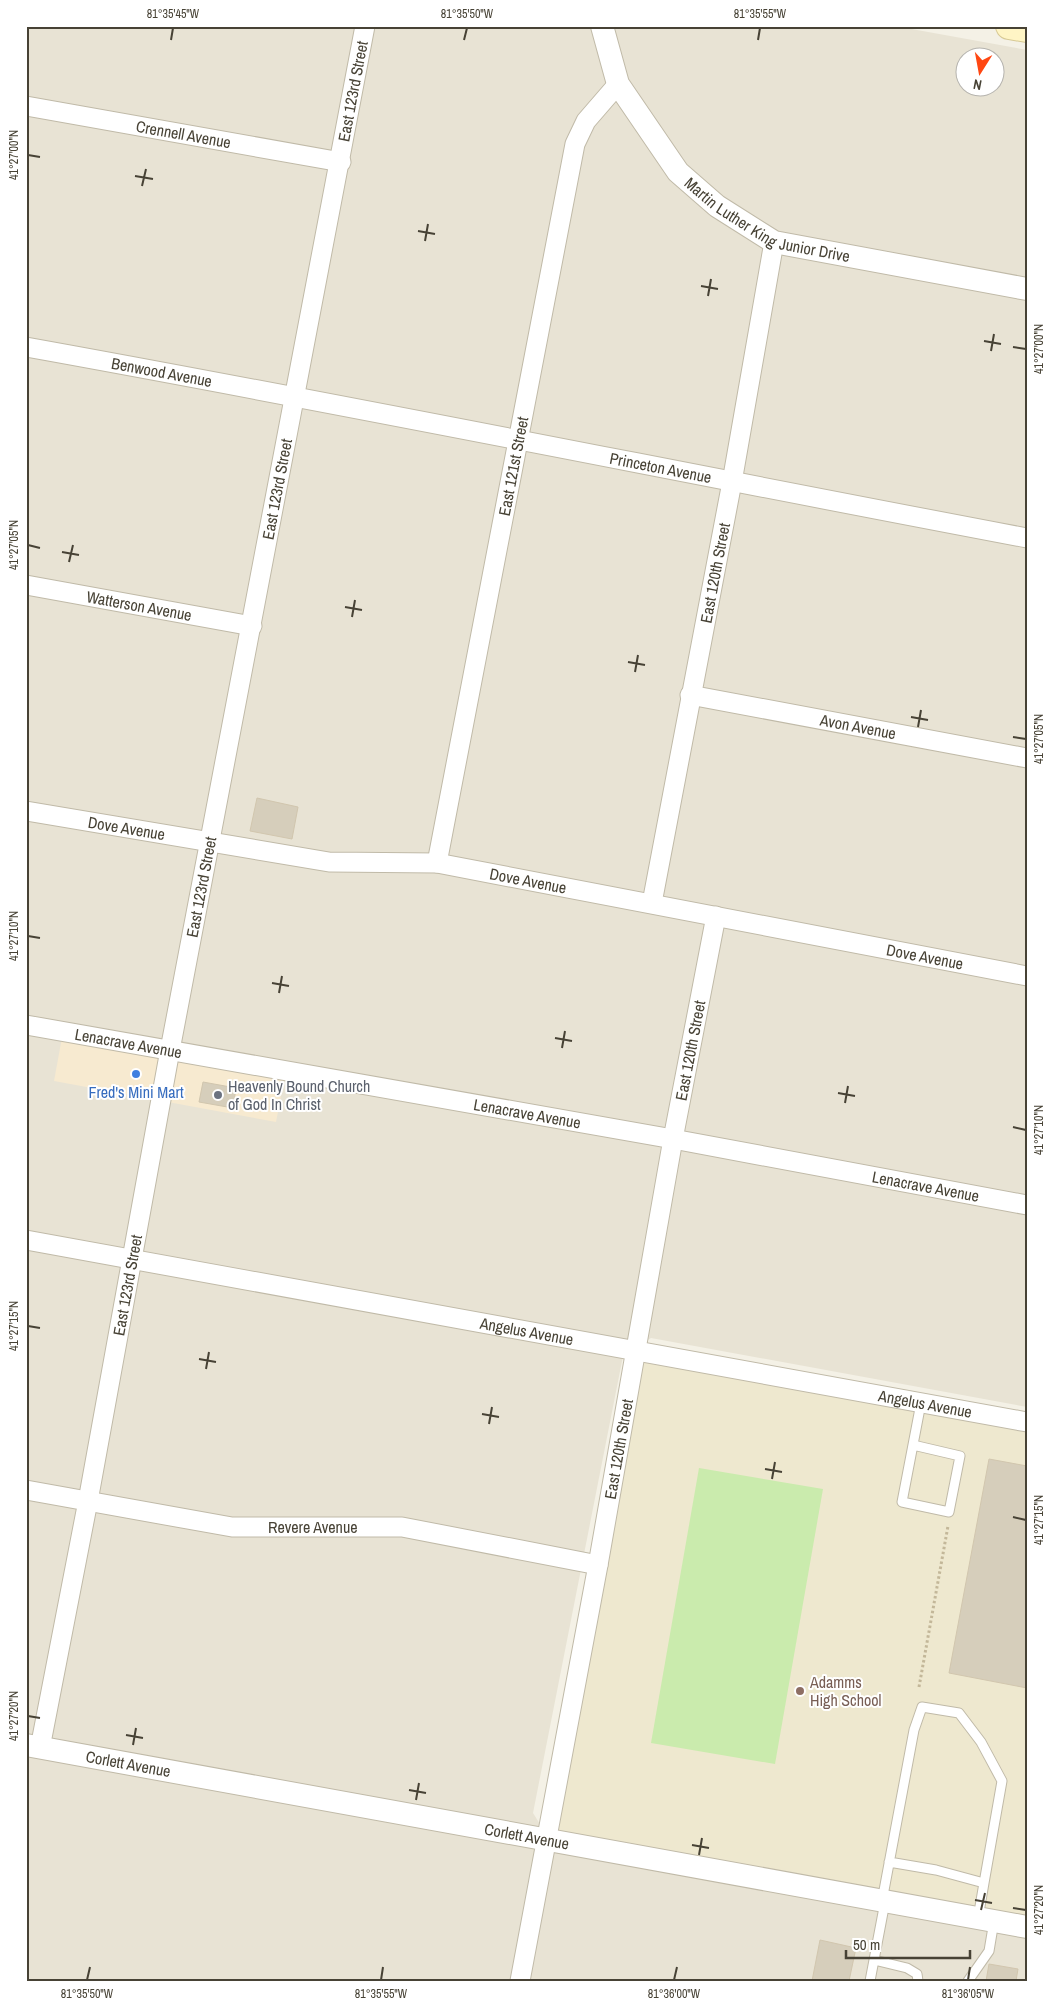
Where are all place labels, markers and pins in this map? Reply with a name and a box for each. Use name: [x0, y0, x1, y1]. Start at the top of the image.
marker: Fred's Mini Mart: [130, 1068, 142, 1080]
place label: Heavenly Bound Church of God In Christ: [228, 1075, 370, 1115]
place label: Fred's Mini Mart: [88, 1081, 184, 1103]
marker: Heavenly Bound Church of God In Christ: [212, 1089, 224, 1101]
place label: Adamms High School: [809, 1671, 882, 1711]
marker: Adamms High School: [794, 1685, 806, 1697]

